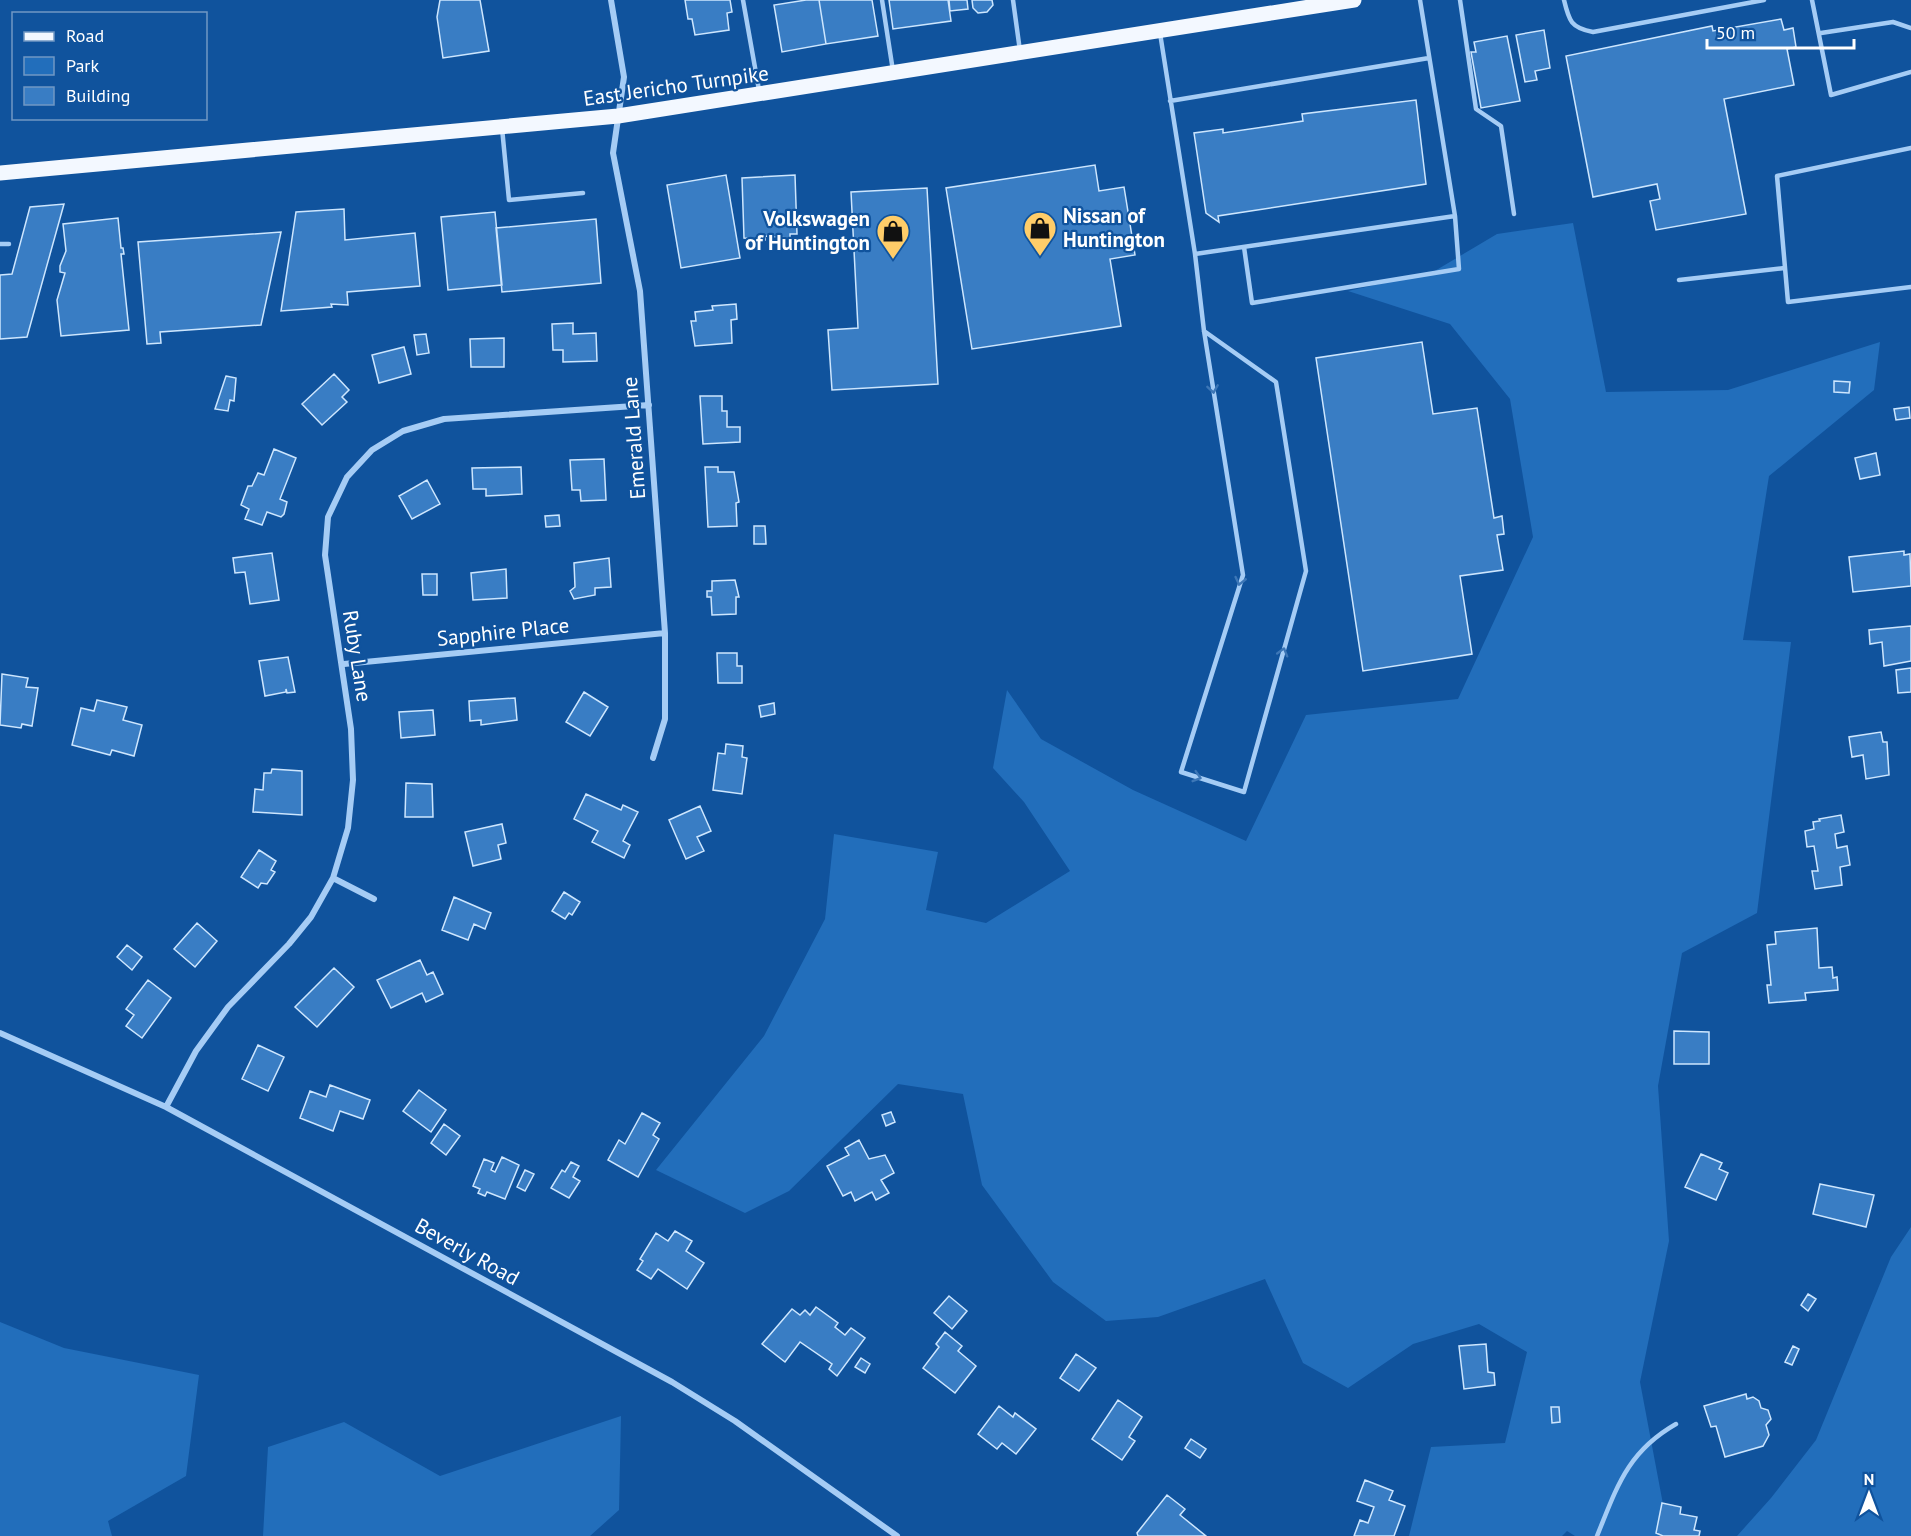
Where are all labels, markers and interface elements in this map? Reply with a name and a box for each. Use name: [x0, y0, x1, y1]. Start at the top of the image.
legend: [12, 12, 207, 120]
scale bar: [1707, 12, 1854, 50]
text: 50 m: [1716, 21, 1755, 44]
text: Road: [66, 24, 104, 47]
text: Park: [66, 54, 99, 77]
street label: East Jericho Turnpike: [582, 59, 770, 112]
text: Building: [66, 84, 130, 107]
place label: Nissan of Huntington: [1063, 202, 1165, 253]
place label: Volkswagen of Huntington: [745, 205, 870, 256]
shop icon: Nissan of Huntington: [1022, 210, 1058, 257]
shop icon: Volkswagen of Huntington: [875, 213, 911, 260]
street label: Emerald Lane: [616, 376, 651, 500]
one-way arrow: [1207, 384, 1219, 393]
one-way arrow: [1234, 576, 1247, 586]
street label: Ruby Lane: [337, 608, 378, 704]
street label: Sapphire Place: [436, 611, 570, 652]
one-way arrow: [1276, 647, 1288, 658]
one-way arrow: [1191, 770, 1202, 782]
street label: Beverly Road: [410, 1212, 524, 1291]
north arrow: [1839, 1464, 1899, 1524]
text: N: [1864, 1469, 1874, 1489]

